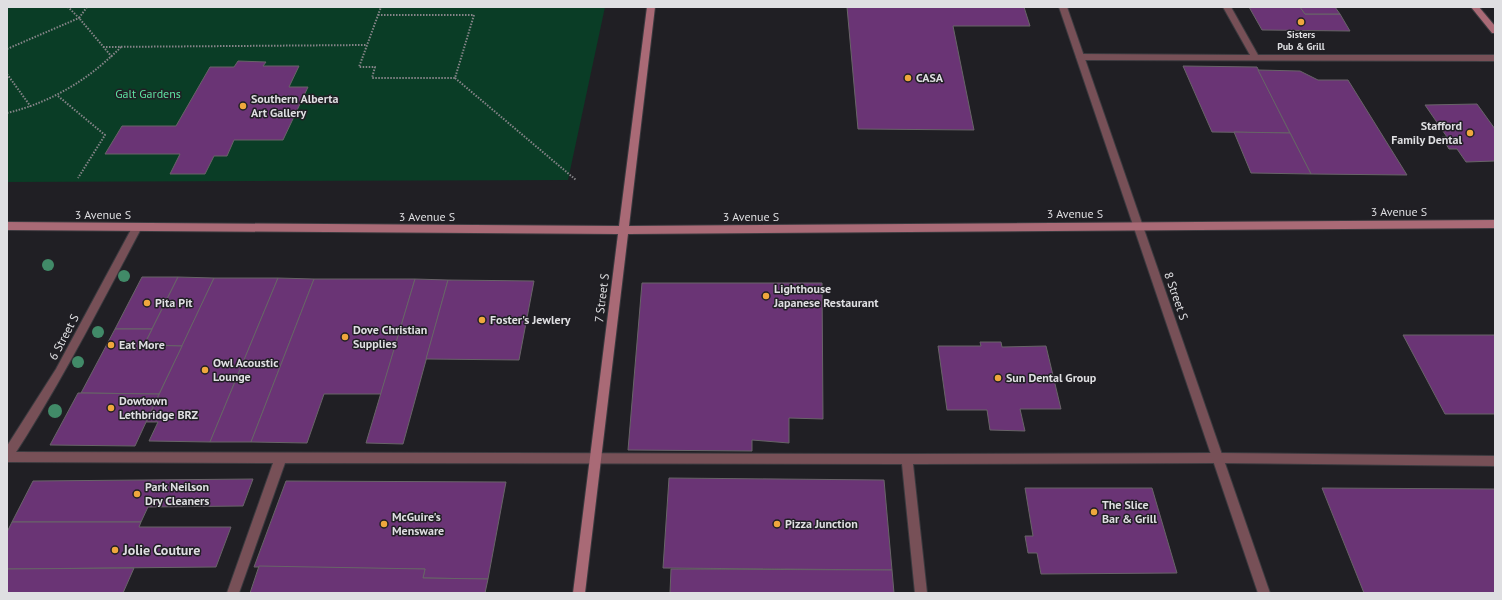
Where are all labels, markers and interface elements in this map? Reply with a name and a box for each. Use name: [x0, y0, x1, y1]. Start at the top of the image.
marker: Sisters Pub & Grill: [1296, 17, 1306, 27]
place label: Sisters Pub & Grill: [1277, 28, 1325, 53]
place label: CASA: [916, 70, 944, 85]
marker: CASA: [903, 73, 913, 83]
park label: Galt Gardens: [115, 86, 181, 101]
place label: Southern Alberta Art Gallery: [251, 91, 338, 120]
marker: Southern Alberta Art Gallery: [238, 101, 248, 111]
place label: Stafford Family Dental: [1391, 118, 1462, 147]
marker: Stafford Family Dental: [1465, 128, 1475, 138]
street label: 3 Avenue S: [1371, 204, 1427, 219]
street label: 3 Avenue S: [1047, 206, 1103, 221]
street label: 3 Avenue S: [75, 207, 131, 222]
street label: 3 Avenue S: [399, 209, 455, 224]
street label: 3 Avenue S: [723, 209, 779, 224]
street label: 8 Street S: [1161, 270, 1192, 322]
street label: 7 Street S: [591, 273, 612, 323]
place label: Lighthouse Japanese Restaurant: [773, 281, 879, 310]
marker: Lighthouse Japanese Restaurant: [761, 291, 771, 301]
place label: Pita Pit: [155, 295, 193, 310]
marker: Pita Pit: [142, 298, 152, 308]
street label: 6 Street S: [45, 311, 82, 362]
place label: Foster's Jewlery: [490, 312, 571, 327]
marker: Foster's Jewlery: [477, 315, 487, 325]
place label: Dove Christian Supplies: [353, 322, 427, 351]
marker: Dove Christian Supplies: [340, 332, 350, 342]
place label: Eat More: [119, 337, 165, 352]
marker: Eat More: [106, 340, 116, 350]
place label: Owl Acoustic Lounge: [213, 355, 278, 384]
marker: Owl Acoustic Lounge: [200, 365, 210, 375]
place label: Sun Dental Group: [1006, 370, 1097, 385]
marker: Sun Dental Group: [993, 373, 1003, 383]
place label: Dowtown Lethbridge BRZ: [119, 393, 199, 422]
marker: Dowtown Lethbridge BRZ: [106, 403, 116, 413]
place label: Park Neilson Dry Cleaners: [145, 479, 209, 508]
marker: Park Neilson Dry Cleaners: [132, 489, 142, 499]
place label: The Slice Bar & Grill: [1102, 497, 1157, 526]
marker: The Slice Bar & Grill: [1089, 507, 1099, 517]
place label: McGuire's Mensware: [392, 509, 444, 538]
place label: Pizza Junction: [785, 516, 858, 531]
marker: McGuire's Mensware: [379, 519, 389, 529]
marker: Pizza Junction: [772, 519, 782, 529]
place label: Jolie Couture: [122, 541, 200, 559]
marker: Jolie Couture: [110, 545, 120, 555]

